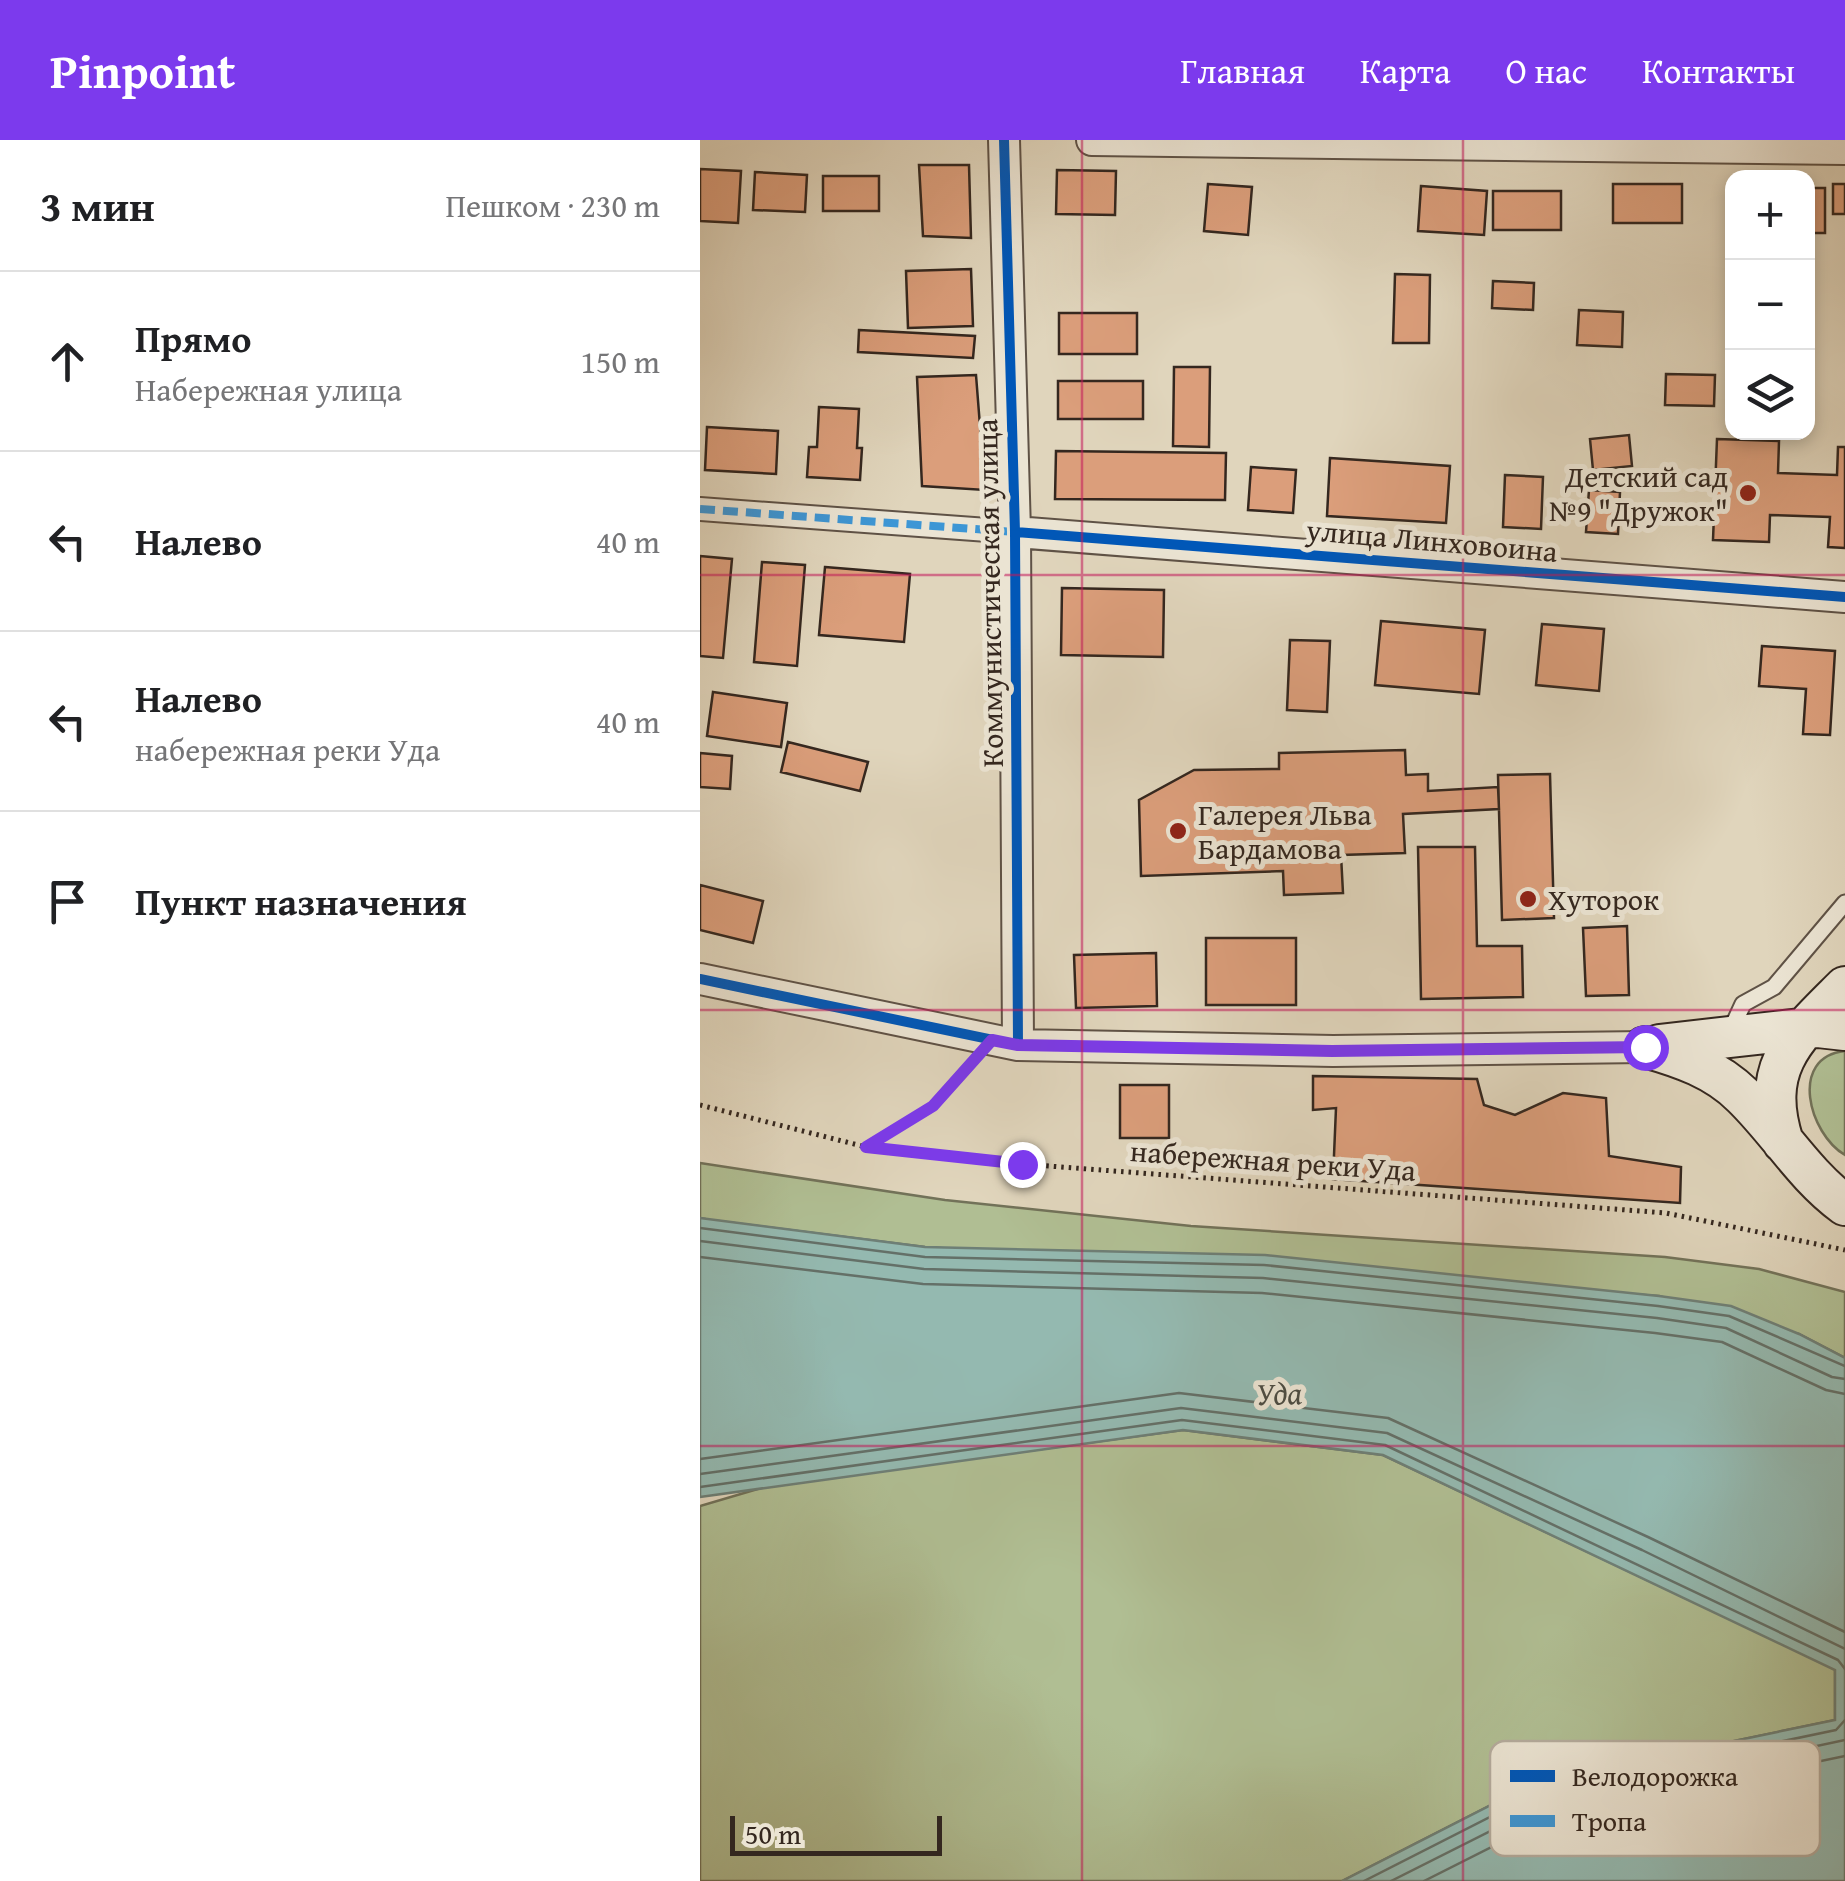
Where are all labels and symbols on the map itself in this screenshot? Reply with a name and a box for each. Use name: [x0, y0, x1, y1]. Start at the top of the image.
street label: Коммунистическая улица: [964, 417, 1014, 768]
place label: Детский сад №9 "Дружок": [1549, 454, 1728, 532]
marker: Детский сад №9 "Дружок": [1737, 482, 1759, 504]
street label: улица Линховоина: [1304, 507, 1560, 573]
place label: Галерея Льва Бардамова: [1198, 792, 1372, 870]
marker: Галерея Льва Бардамова: [1167, 820, 1189, 842]
place label: Хуторок: [1548, 877, 1659, 921]
marker: Хуторок: [1517, 888, 1539, 910]
route start: [1623, 1025, 1669, 1071]
street label: набережная реки Уда: [1129, 1128, 1418, 1192]
route end: [1000, 1142, 1046, 1188]
water label: Уда: [1256, 1369, 1303, 1417]
legend: [1490, 1741, 1820, 1856]
text: Велодорожка: [1572, 1755, 1739, 1796]
text: Тропа: [1572, 1800, 1647, 1841]
scale bar: [730, 1811, 942, 1856]

